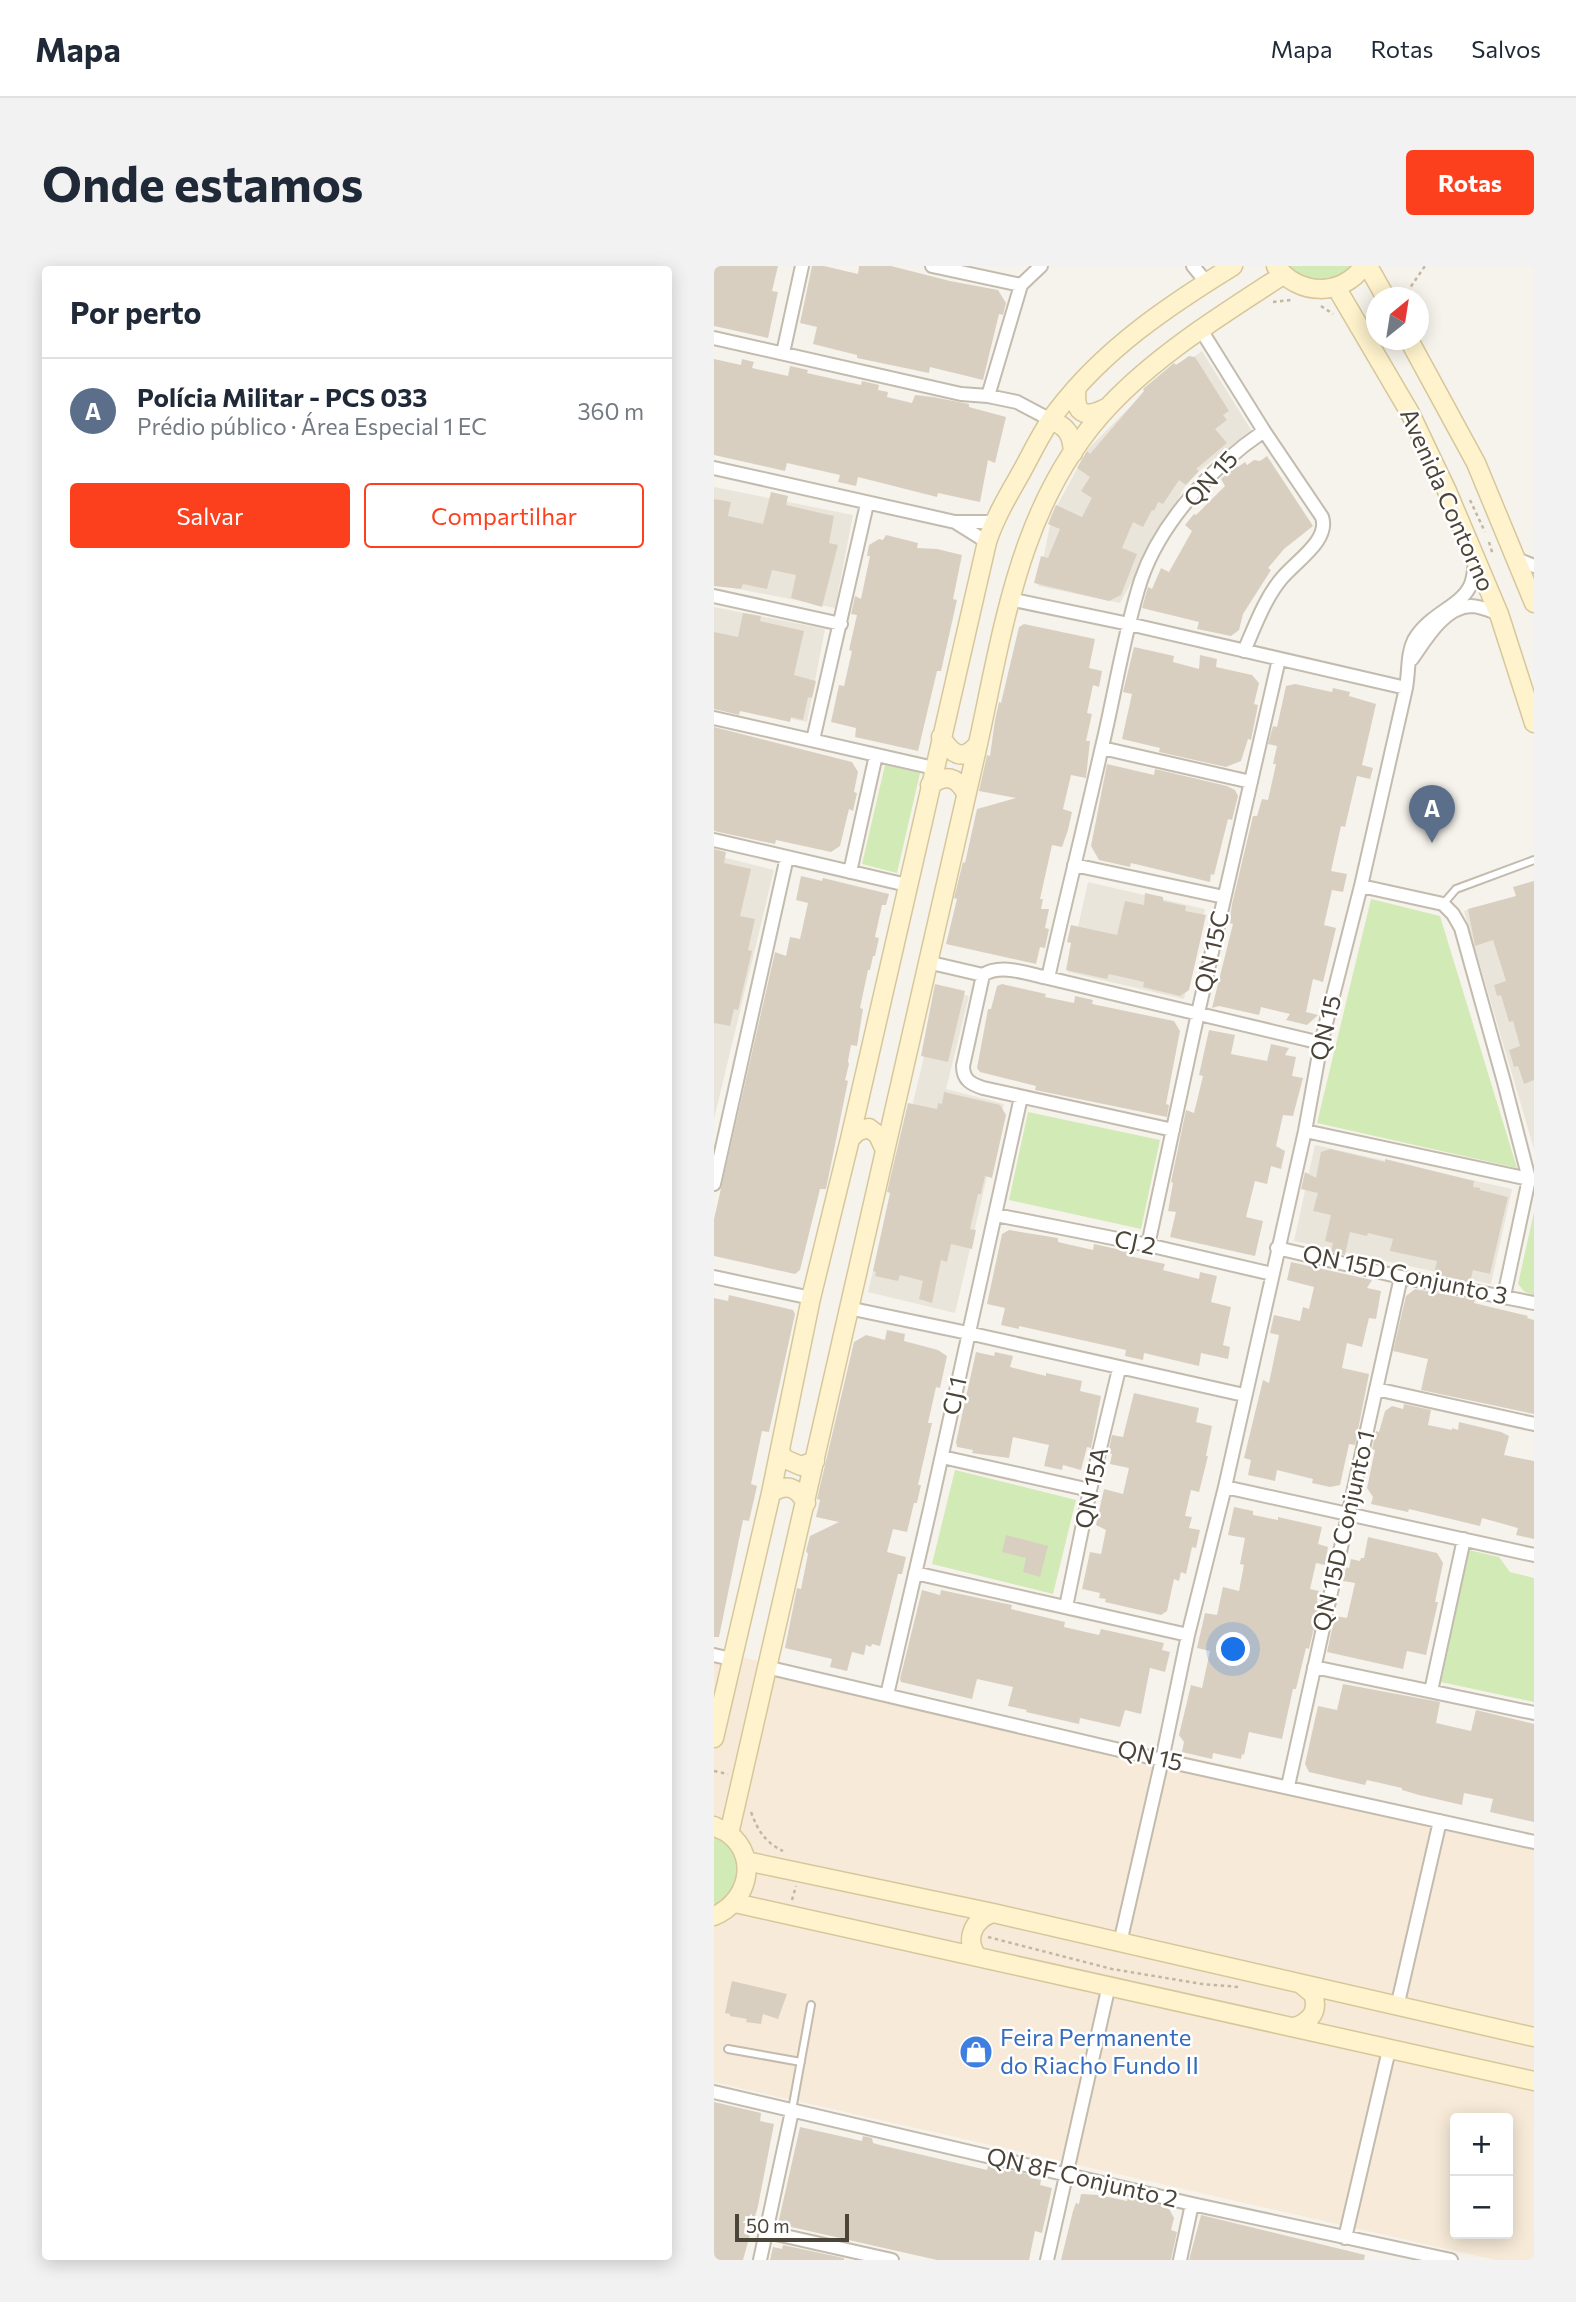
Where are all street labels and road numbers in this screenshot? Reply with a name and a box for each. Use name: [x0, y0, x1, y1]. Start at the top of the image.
street label: Avenida Contorno: [1395, 403, 1502, 595]
street label: QN 15: [1177, 444, 1243, 512]
street label: QN 15C: [1187, 908, 1234, 995]
street label: QN 15: [1303, 992, 1346, 1063]
street label: CJ 2: [1112, 1223, 1159, 1260]
street label: QN 15D Conjunto 3: [1300, 1238, 1510, 1309]
street label: CJ 1: [935, 1374, 972, 1417]
street label: QN 15D Conjunto 1: [1305, 1427, 1380, 1634]
street label: QN 15A: [1068, 1444, 1113, 1531]
street label: QN 15: [1115, 1733, 1186, 1776]
street label: QN 8F Conjunto 2: [984, 2140, 1181, 2213]

